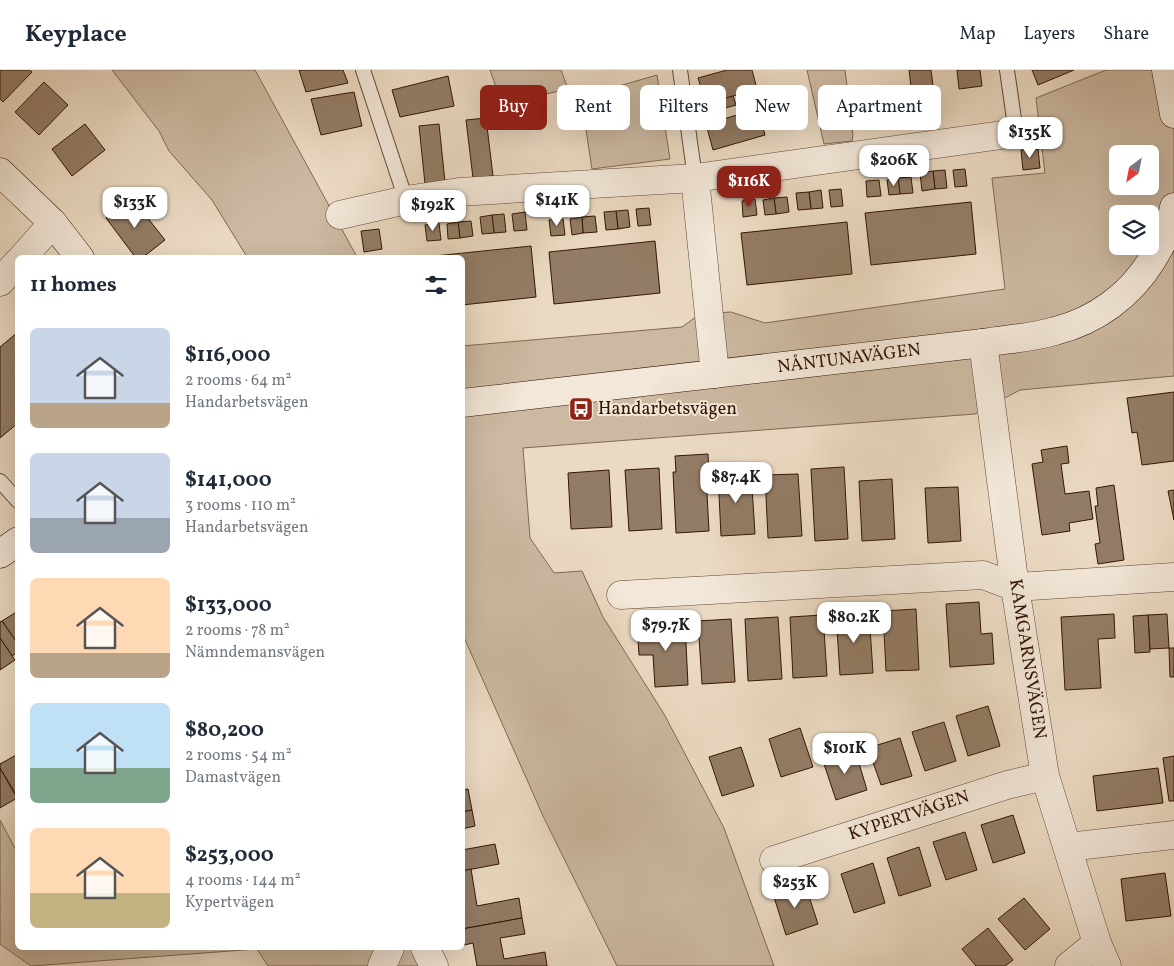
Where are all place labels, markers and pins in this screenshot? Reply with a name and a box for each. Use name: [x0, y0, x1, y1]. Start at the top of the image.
pin: $135K: [995, 116, 1065, 159]
pin: $206K: [859, 144, 929, 187]
pin: $116K: [714, 166, 784, 208]
pin: $141K: [522, 184, 592, 227]
pin: $133K: [100, 186, 170, 229]
pin: $192K: [398, 190, 468, 232]
bus stop icon: Handarbetsvägen: [568, 396, 594, 422]
place label: Handarbetsvägen: [598, 397, 737, 422]
pin: $87.4K: [695, 462, 777, 504]
pin: $80.2K: [813, 602, 895, 644]
pin: $79.7K: [625, 610, 707, 652]
pin: $101K: [810, 732, 880, 775]
pin: $253K: [760, 866, 830, 909]

